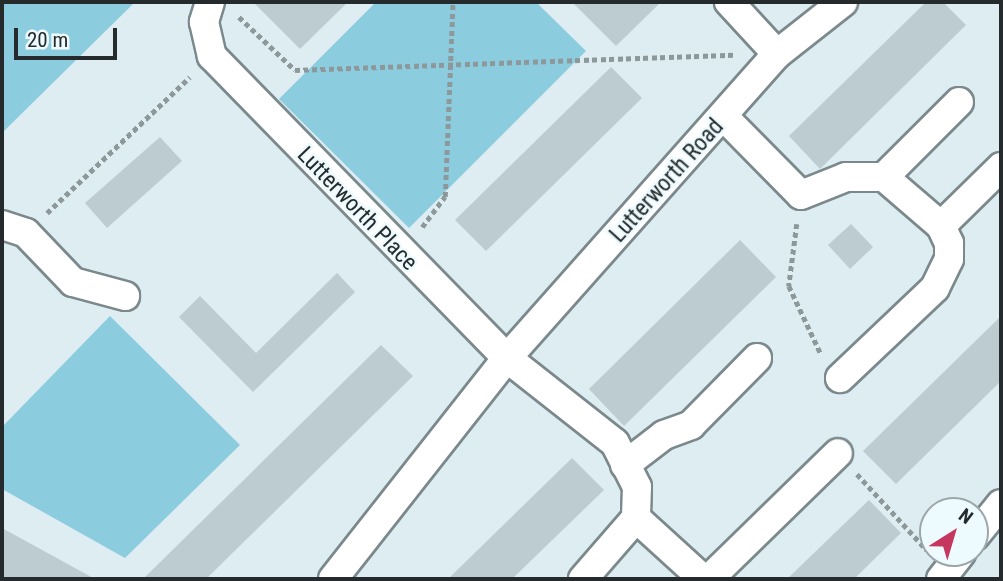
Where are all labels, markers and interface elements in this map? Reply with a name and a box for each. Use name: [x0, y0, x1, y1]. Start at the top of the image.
scale bar: [18, 14, 121, 58]
text: 20 m: [27, 28, 68, 52]
street label: Lutterworth Road: [604, 114, 730, 248]
street label: Lutterworth Place: [291, 142, 423, 276]
north arrow: [919, 497, 989, 567]
text: N: [954, 504, 977, 529]

